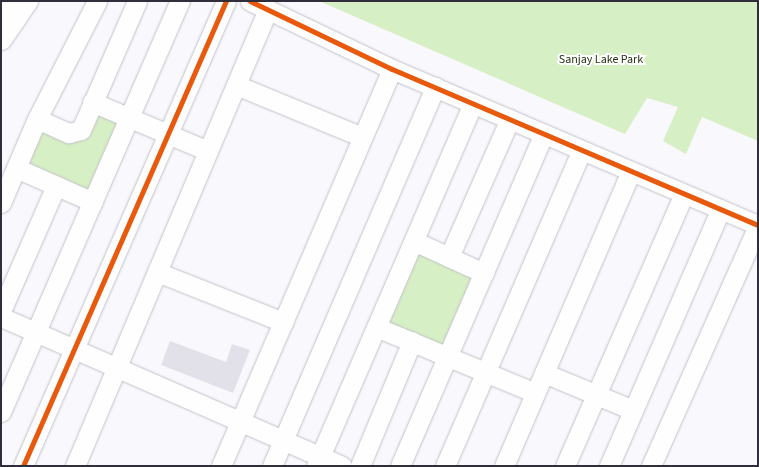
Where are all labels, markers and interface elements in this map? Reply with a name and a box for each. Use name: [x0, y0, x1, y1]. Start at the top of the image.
park label: Sanjay Lake Park: [559, 53, 643, 67]

